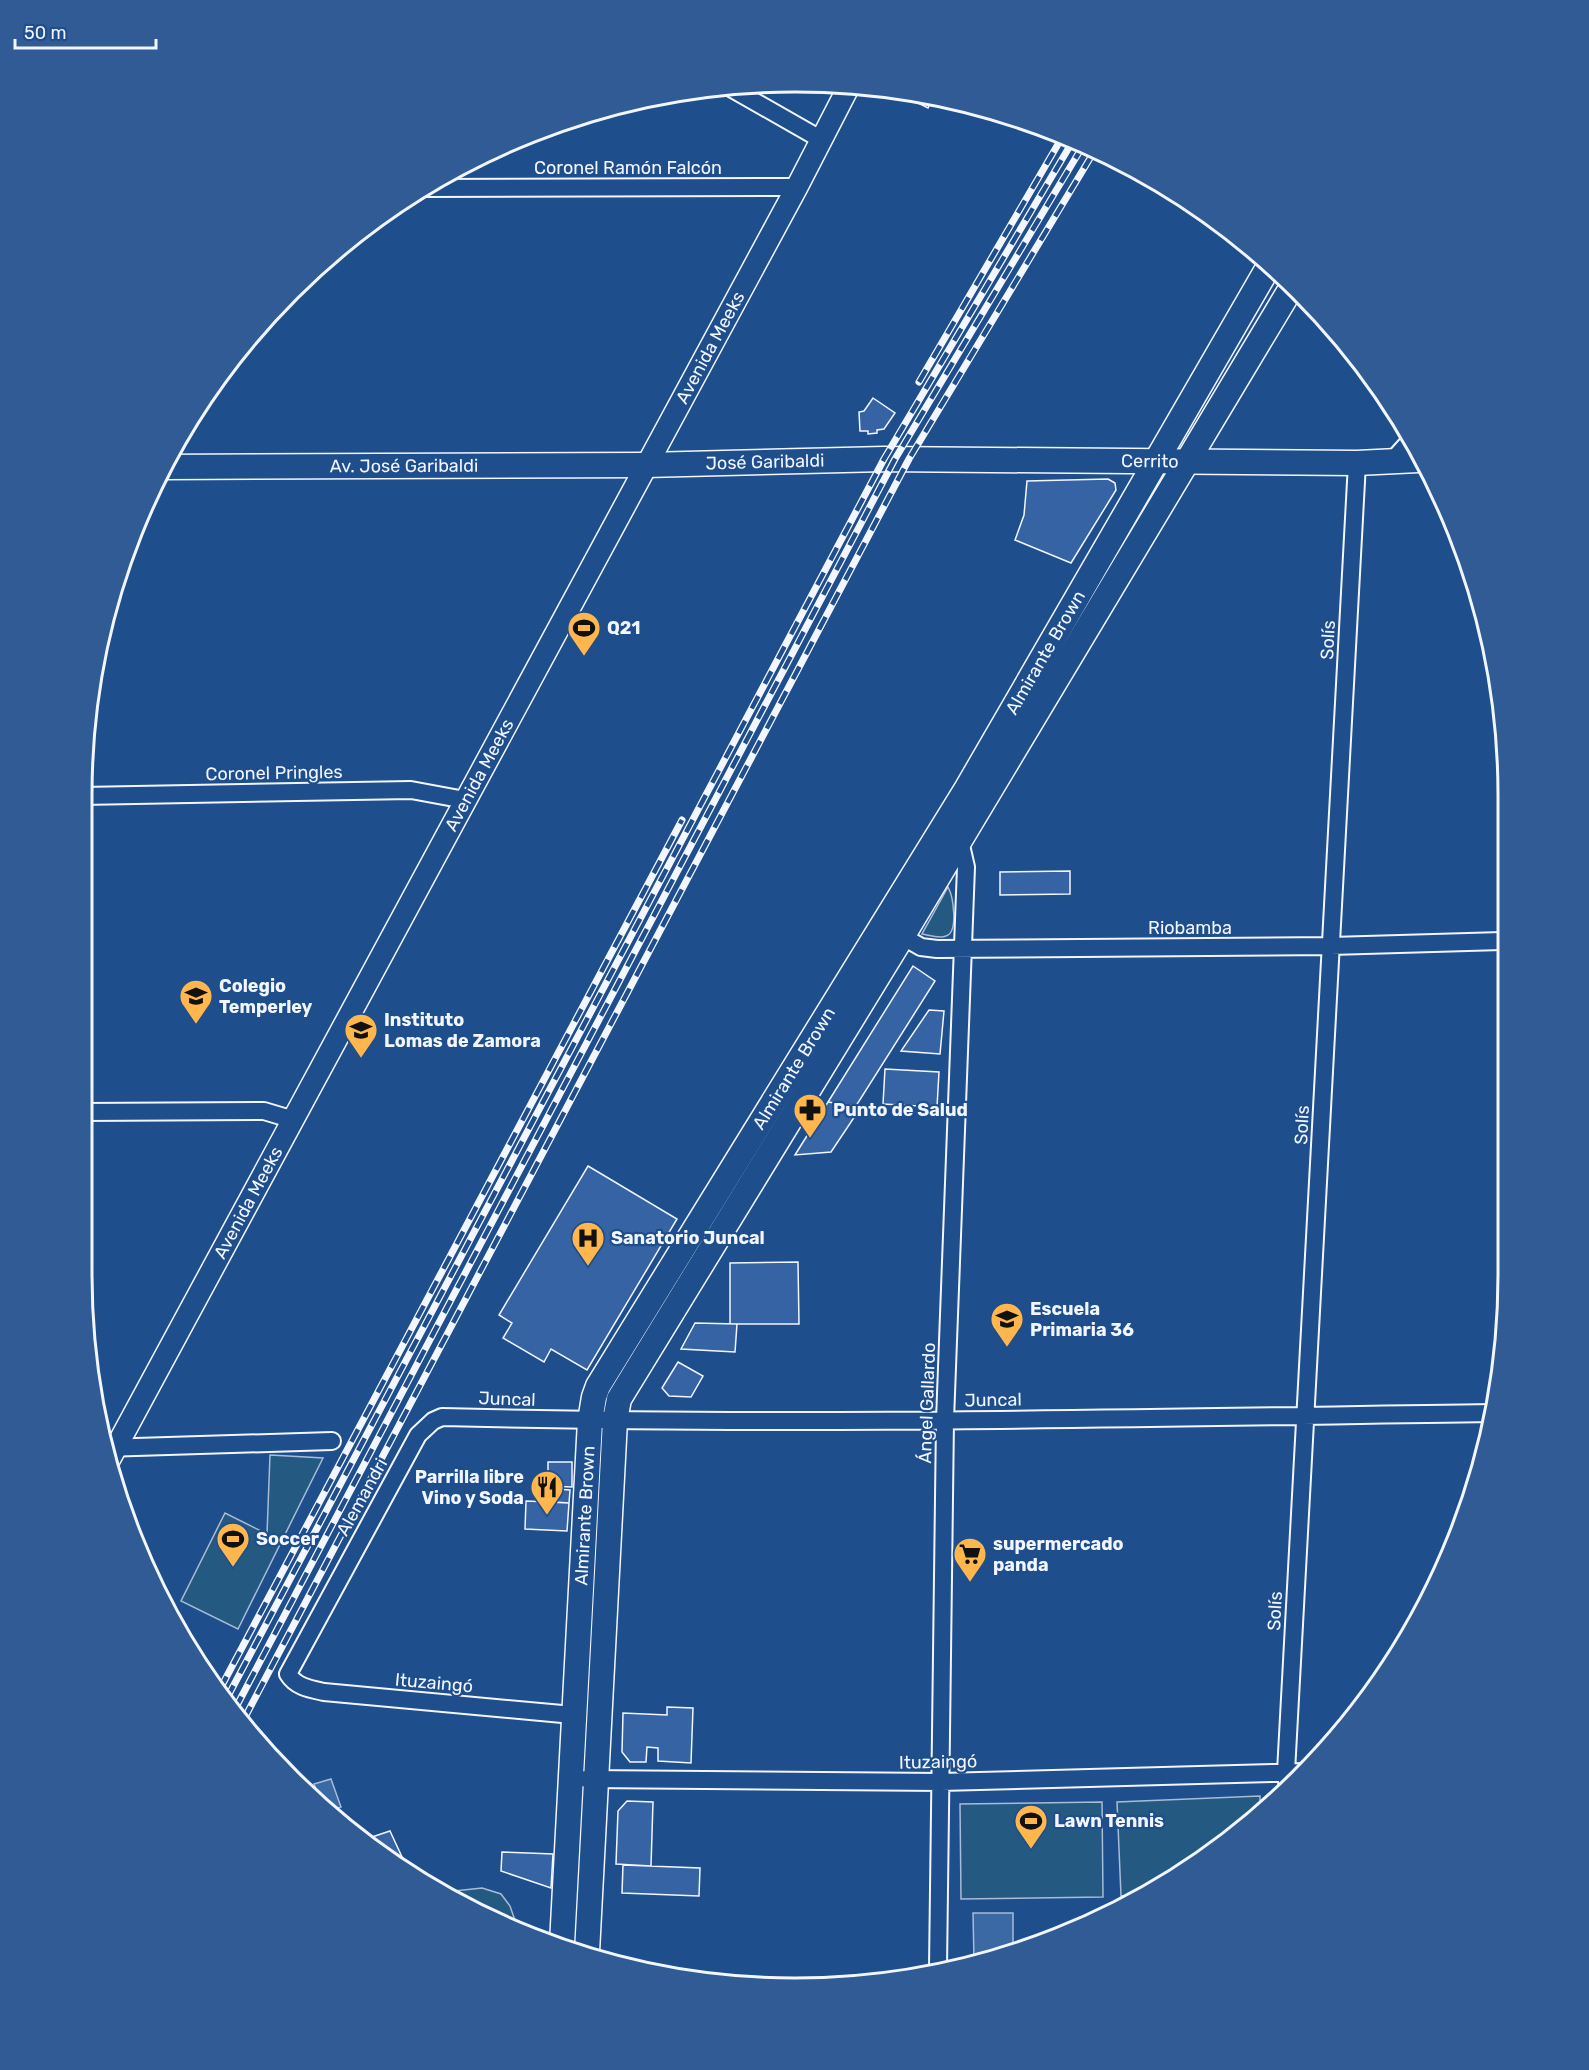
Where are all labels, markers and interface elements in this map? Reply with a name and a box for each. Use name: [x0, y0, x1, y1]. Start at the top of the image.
scale bar: [15, 12, 156, 50]
text: 50 m: [24, 22, 67, 44]
street label: Coronel Ramón Falcón: [534, 157, 722, 179]
street label: Avenida Meeks: [671, 288, 749, 408]
street label: José Garibaldi: [705, 450, 825, 474]
street label: Cerrito: [1121, 450, 1179, 472]
street label: Av. José Garibaldi: [330, 455, 478, 477]
street label: Almirante Brown: [1001, 586, 1090, 719]
sports icon: Q21: [566, 610, 602, 657]
place label: Q21: [607, 617, 640, 639]
street label: Solís: [1316, 620, 1340, 660]
street label: Avenida Meeks: [440, 715, 518, 835]
street label: Coronel Pringles: [205, 761, 343, 785]
street label: Riobamba: [1148, 917, 1232, 939]
place label: Colegio Temperley: [219, 975, 313, 1018]
school or university icon: Colegio Temperley: [178, 978, 214, 1025]
street label: Almirante Brown: [748, 1003, 840, 1134]
place label: Instituto Lomas de Zamora: [384, 1009, 541, 1052]
school or university icon: Instituto Lomas de Zamora: [343, 1012, 379, 1059]
pharmacy icon: Punto de Salud: [792, 1092, 828, 1139]
place label: Punto de Salud: [833, 1099, 968, 1121]
street label: Solís: [1290, 1105, 1314, 1145]
street label: Avenida Meeks: [209, 1143, 287, 1263]
hospital icon: Sanatorio Juncal: [570, 1220, 606, 1267]
place label: Sanatorio Juncal: [611, 1227, 765, 1249]
place label: Escuela Primaria 36: [1030, 1298, 1134, 1341]
school or university icon: Escuela Primaria 36: [989, 1301, 1025, 1348]
street label: Ángel Gallardo: [914, 1342, 940, 1464]
street label: Juncal: [478, 1387, 536, 1411]
street label: Juncal: [964, 1389, 1022, 1411]
street label: Almirante Brown: [570, 1445, 600, 1586]
street label: Alemandri: [332, 1454, 392, 1540]
place label: Parrilla libre Vino y Soda: [415, 1466, 524, 1509]
restaurant icon: Parrilla libre Vino y Soda: [529, 1469, 565, 1516]
sports icon: Soccer: [215, 1521, 251, 1568]
place label: Soccer: [256, 1528, 319, 1550]
place label: supermercado panda: [993, 1533, 1124, 1576]
supermarket icon: supermercado panda: [952, 1536, 988, 1583]
street label: Solís: [1263, 1591, 1287, 1631]
street label: Ituzaingó: [394, 1669, 474, 1697]
street label: Ituzaingó: [899, 1750, 977, 1774]
sports icon: Lawn Tennis: [1013, 1803, 1049, 1850]
place label: Lawn Tennis: [1054, 1810, 1164, 1832]

